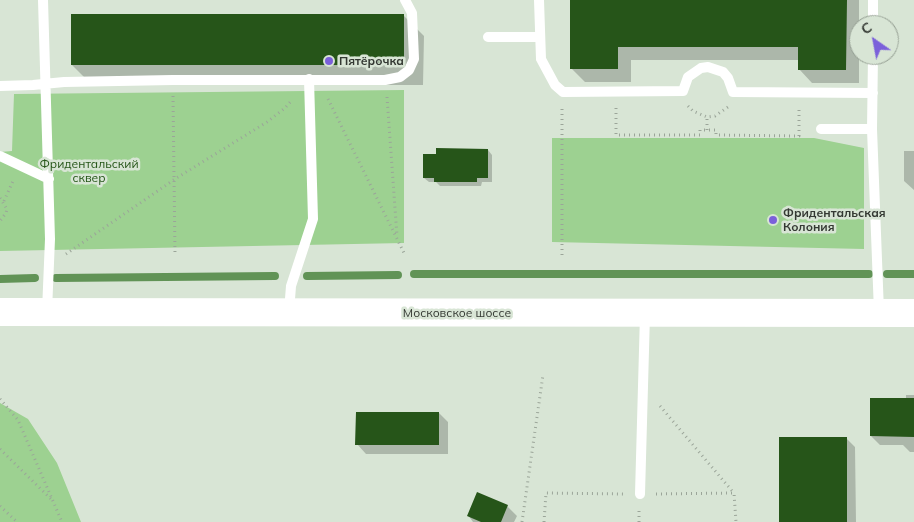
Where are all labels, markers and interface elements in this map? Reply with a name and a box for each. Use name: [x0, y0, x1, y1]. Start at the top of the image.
north arrow: [849, 15, 899, 65]
text: С: [857, 18, 875, 38]
place label: Пятёрочка: [339, 54, 404, 68]
marker: Пятёрочка: [323, 55, 335, 67]
park label: Фридентальский сквер: [39, 157, 139, 185]
place label: Фридентальская Колония: [783, 206, 886, 234]
marker: Фридентальская Колония: [767, 214, 779, 226]
street label: Московское шоссе: [403, 306, 511, 320]

